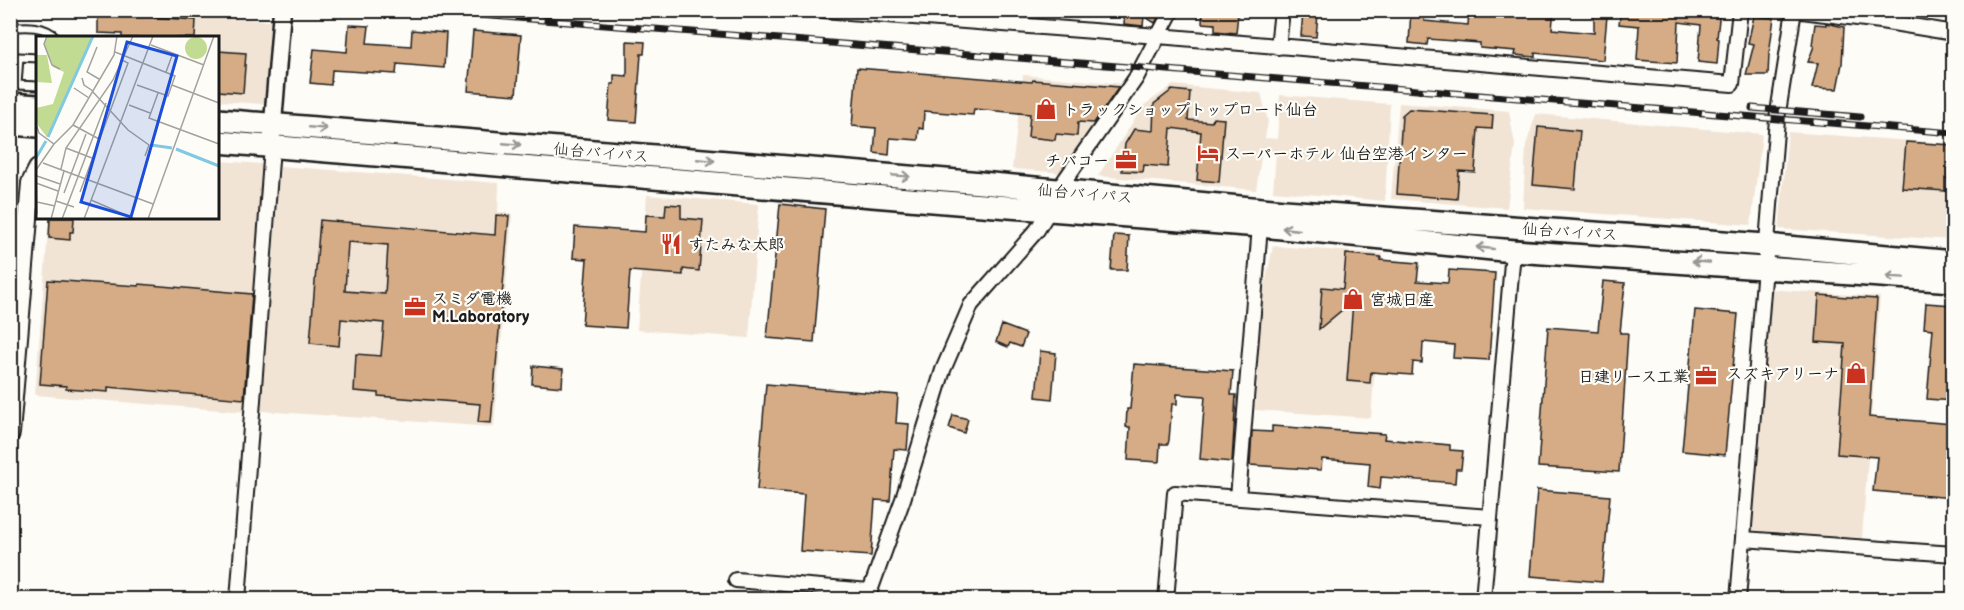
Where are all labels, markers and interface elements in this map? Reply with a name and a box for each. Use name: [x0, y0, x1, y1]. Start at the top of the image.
inset map: [36, 36, 219, 219]
shop icon: トラックショップトップロード仙台: [1034, 97, 1058, 121]
place label: トラックショップトップロード仙台: [1063, 101, 1318, 120]
one-way arrow: [307, 123, 327, 134]
one-way arrow: [502, 139, 521, 150]
street label: 仙台バイパス: [552, 140, 649, 167]
hotel icon: スーパーホテル 仙台空港インター: [1196, 141, 1220, 165]
place label: スーパーホテル 仙台空港インター: [1225, 145, 1468, 164]
office icon: チバコー: [1114, 148, 1138, 172]
place label: チバコー: [1045, 152, 1109, 171]
one-way arrow: [696, 155, 716, 166]
one-way arrow: [890, 171, 910, 182]
street label: 仙台バイパス: [1036, 181, 1133, 208]
street label: 仙台バイパス: [1522, 220, 1618, 245]
one-way arrow: [1282, 223, 1302, 234]
restaurant icon: すたみな太郎: [659, 232, 683, 256]
place label: すたみな太郎: [688, 236, 784, 255]
one-way arrow: [1476, 242, 1496, 253]
one-way arrow: [1691, 257, 1711, 268]
one-way arrow: [1886, 271, 1906, 282]
shop icon: 宮城日産: [1341, 287, 1365, 311]
place label: スミダ電機 M.Laboratory: [432, 290, 530, 327]
place label: 宮城日産: [1370, 291, 1434, 310]
office icon: スミダ電機 M.Laboratory: [403, 295, 427, 319]
shop icon: スズキアリーナ: [1844, 361, 1868, 385]
office icon: 日建リース工業: [1694, 364, 1718, 388]
place label: スズキアリーナ: [1726, 365, 1839, 384]
place label: 日建リース工業: [1578, 368, 1689, 387]

